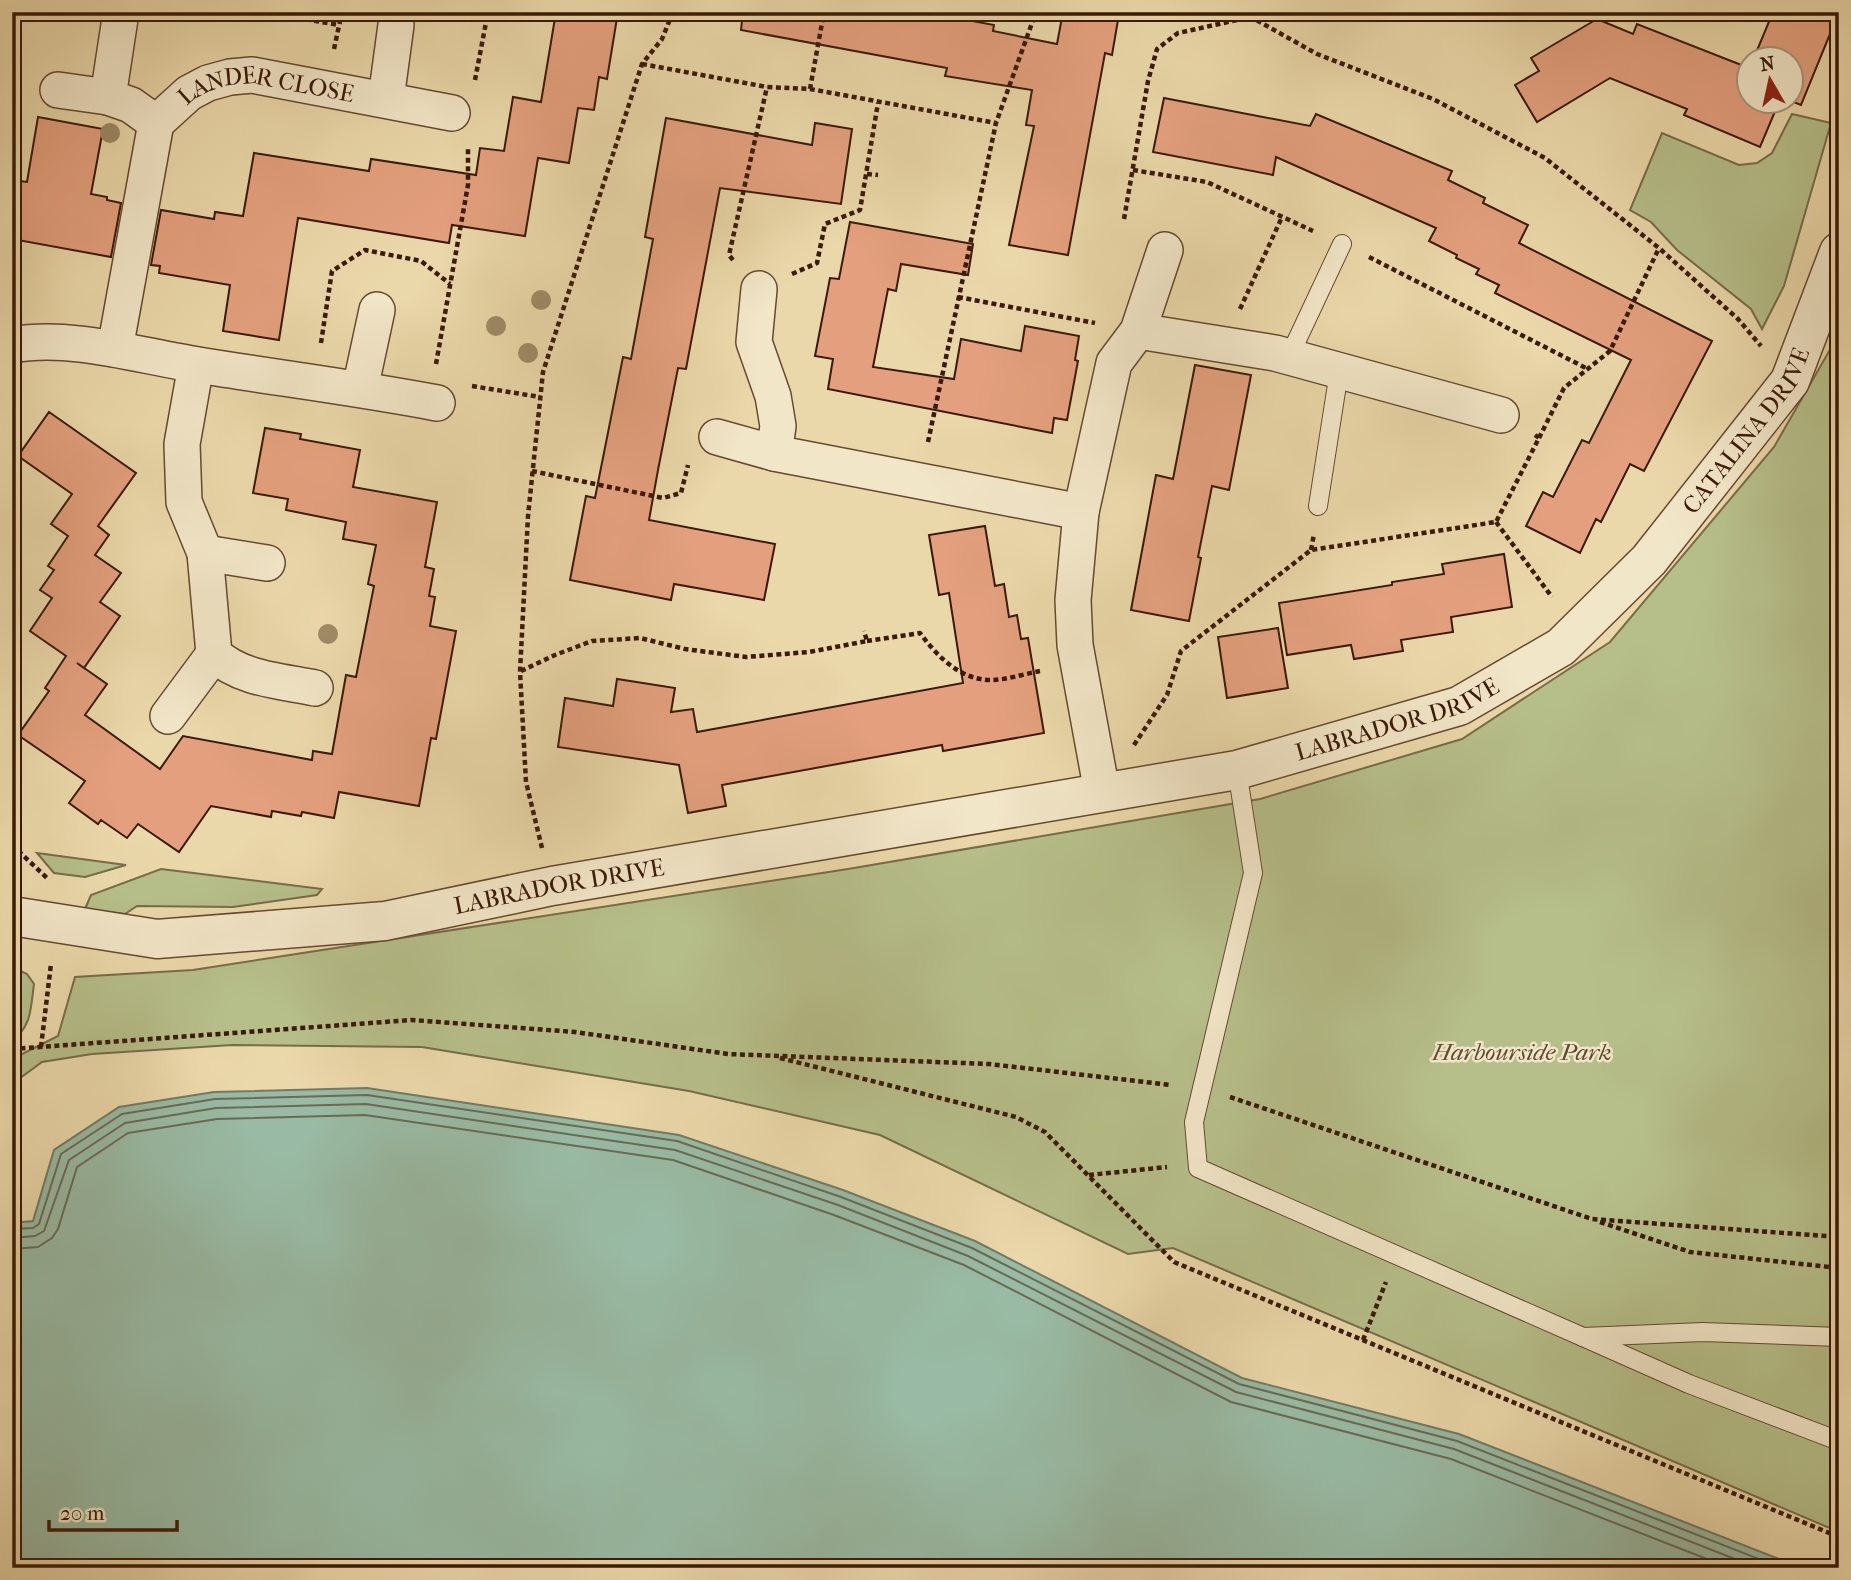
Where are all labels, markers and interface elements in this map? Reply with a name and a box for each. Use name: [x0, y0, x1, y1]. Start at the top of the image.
north arrow: [1736, 46, 1806, 116]
text: N: [1759, 52, 1777, 76]
street label: LANDER CLOSE: [172, 61, 356, 110]
street label: CATALINA DRIVE: [1677, 344, 1815, 520]
street label: LABRADOR DRIVE: [1292, 672, 1504, 766]
street label: LABRADOR DRIVE: [451, 853, 666, 920]
park label: Harbourside Park: [1431, 1038, 1612, 1066]
scale bar: [49, 1489, 177, 1533]
text: 20 m: [60, 1501, 105, 1525]

